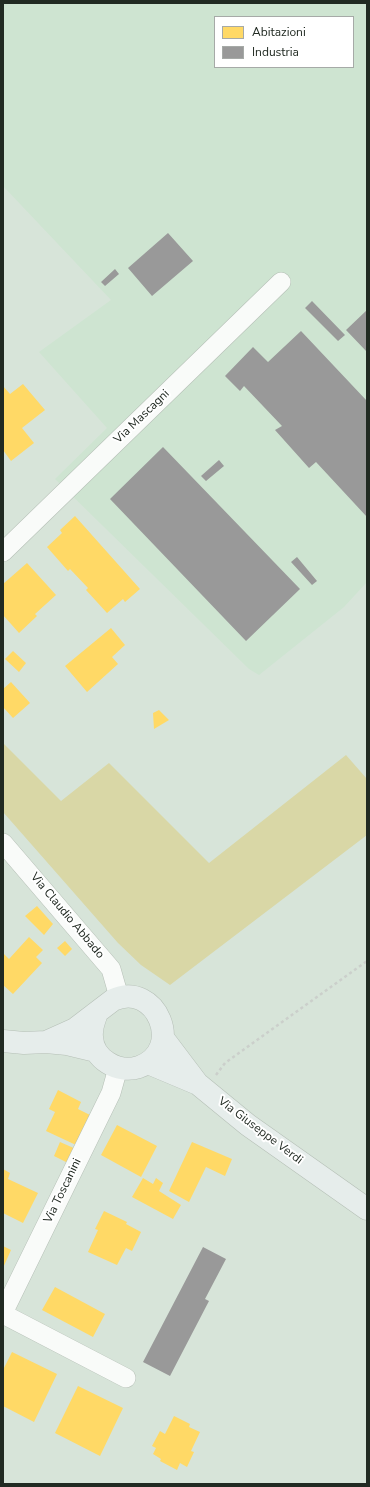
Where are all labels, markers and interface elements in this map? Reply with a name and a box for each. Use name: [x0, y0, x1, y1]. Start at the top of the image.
legend: [214, 16, 354, 68]
text: Abitazioni: [252, 24, 306, 40]
text: Industria: [252, 44, 299, 60]
street label: Via Mascagni: [111, 387, 173, 447]
street label: Via Claudio Abbado: [27, 870, 107, 962]
street label: Via Giuseppe Verdi: [215, 1094, 305, 1168]
street label: Via Toscanini: [41, 1156, 85, 1226]

